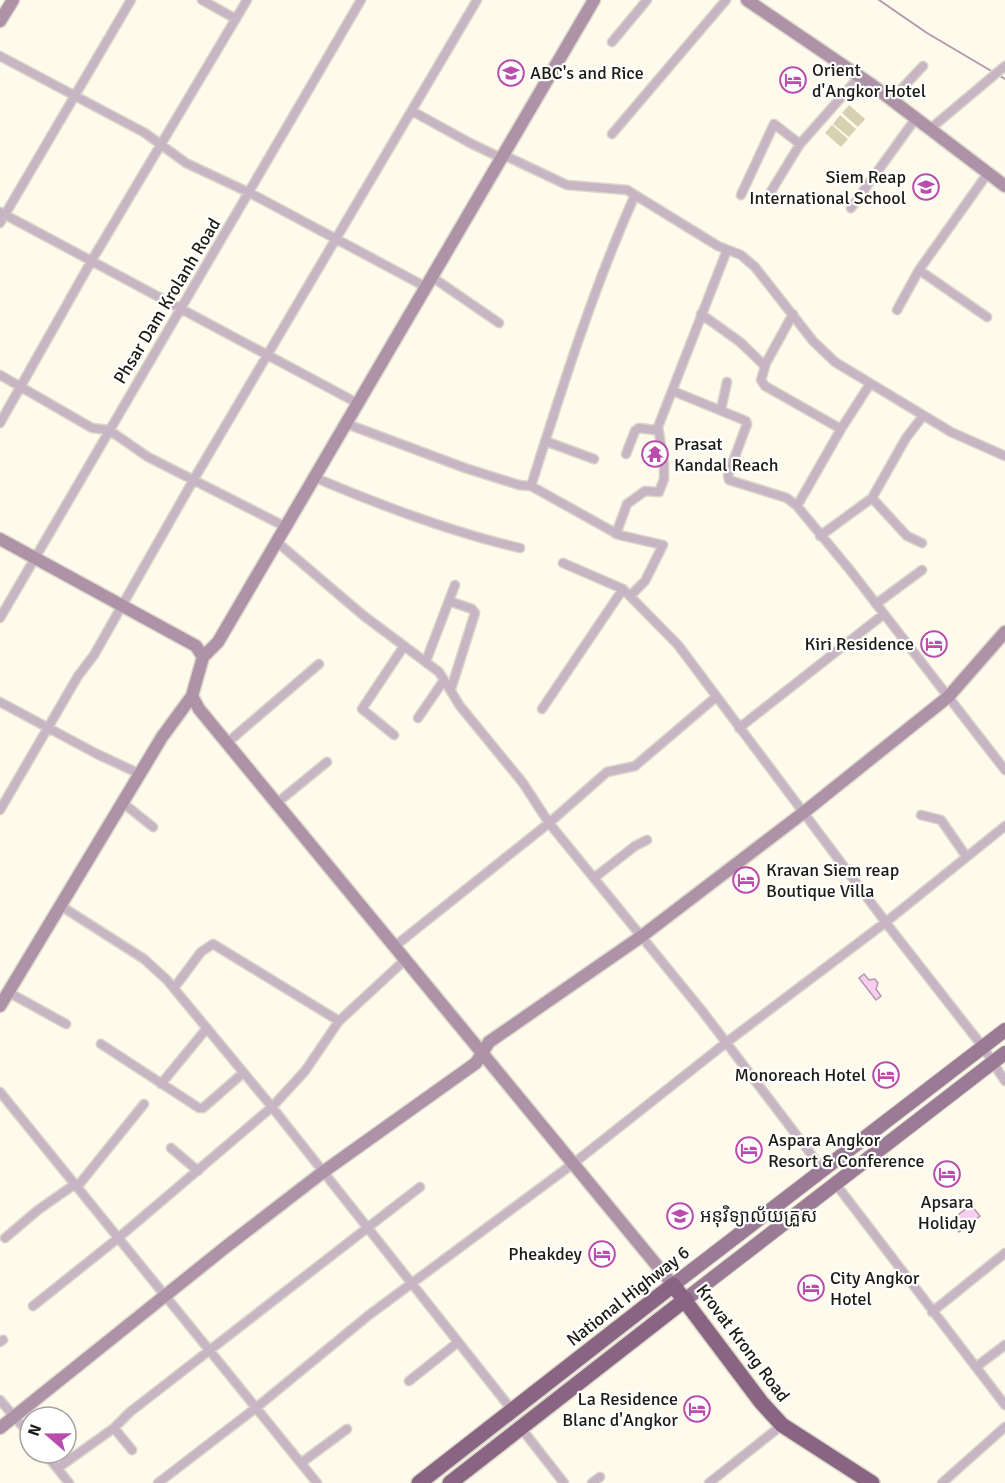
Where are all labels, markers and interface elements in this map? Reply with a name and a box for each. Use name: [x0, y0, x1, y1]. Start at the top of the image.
school or university icon: ABC's and Rice: [496, 58, 526, 88]
place label: Orient d'Angkor Hotel: [812, 59, 926, 102]
place label: ABC's and Rice: [530, 62, 644, 84]
hotel icon: Orient d'Angkor Hotel: [778, 65, 808, 95]
place label: Siem Reap International School: [749, 166, 906, 209]
school or university icon: Siem Reap International School: [911, 172, 941, 202]
street label: Phsar Dam Krolanh Road: [109, 214, 225, 388]
place label: Prasat Kandal Reach: [674, 433, 779, 476]
temple icon: Prasat Kandal Reach: [640, 439, 670, 469]
hotel icon: Kiri Residence: [919, 629, 949, 659]
place label: Kiri Residence: [804, 633, 914, 655]
place label: Kravan Siem reap Boutique Villa: [766, 859, 899, 902]
hotel icon: Kravan Siem reap Boutique Villa: [731, 865, 761, 895]
hotel icon: Monoreach Hotel: [871, 1060, 901, 1090]
place label: Monoreach Hotel: [735, 1064, 866, 1086]
place label: Aspara Angkor Resort & Conference: [768, 1129, 925, 1172]
hotel icon: Aspara Angkor Resort & Conference: [734, 1135, 764, 1165]
hotel icon: Apsara Holiday: [932, 1159, 962, 1189]
place label: Apsara Holiday: [918, 1191, 977, 1234]
school or university icon: អនុវិទ្យាល័យគ្រួស: [665, 1201, 695, 1231]
place label: អនុវិទ្យាល័យគ្រួស: [700, 1205, 817, 1228]
hotel icon: Pheakdey: [587, 1239, 617, 1269]
street label: National Highway 6: [562, 1241, 694, 1351]
place label: Pheakdey: [508, 1243, 583, 1265]
place label: City Angkor Hotel: [830, 1267, 920, 1310]
hotel icon: City Angkor Hotel: [796, 1273, 826, 1303]
street label: Krovat Krong Road: [692, 1280, 794, 1406]
place label: La Residence Blanc d'Angkor: [562, 1388, 678, 1431]
hotel icon: La Residence Blanc d'Angkor: [682, 1394, 712, 1424]
north arrow: [18, 1405, 78, 1465]
text: N: [24, 1422, 46, 1439]

